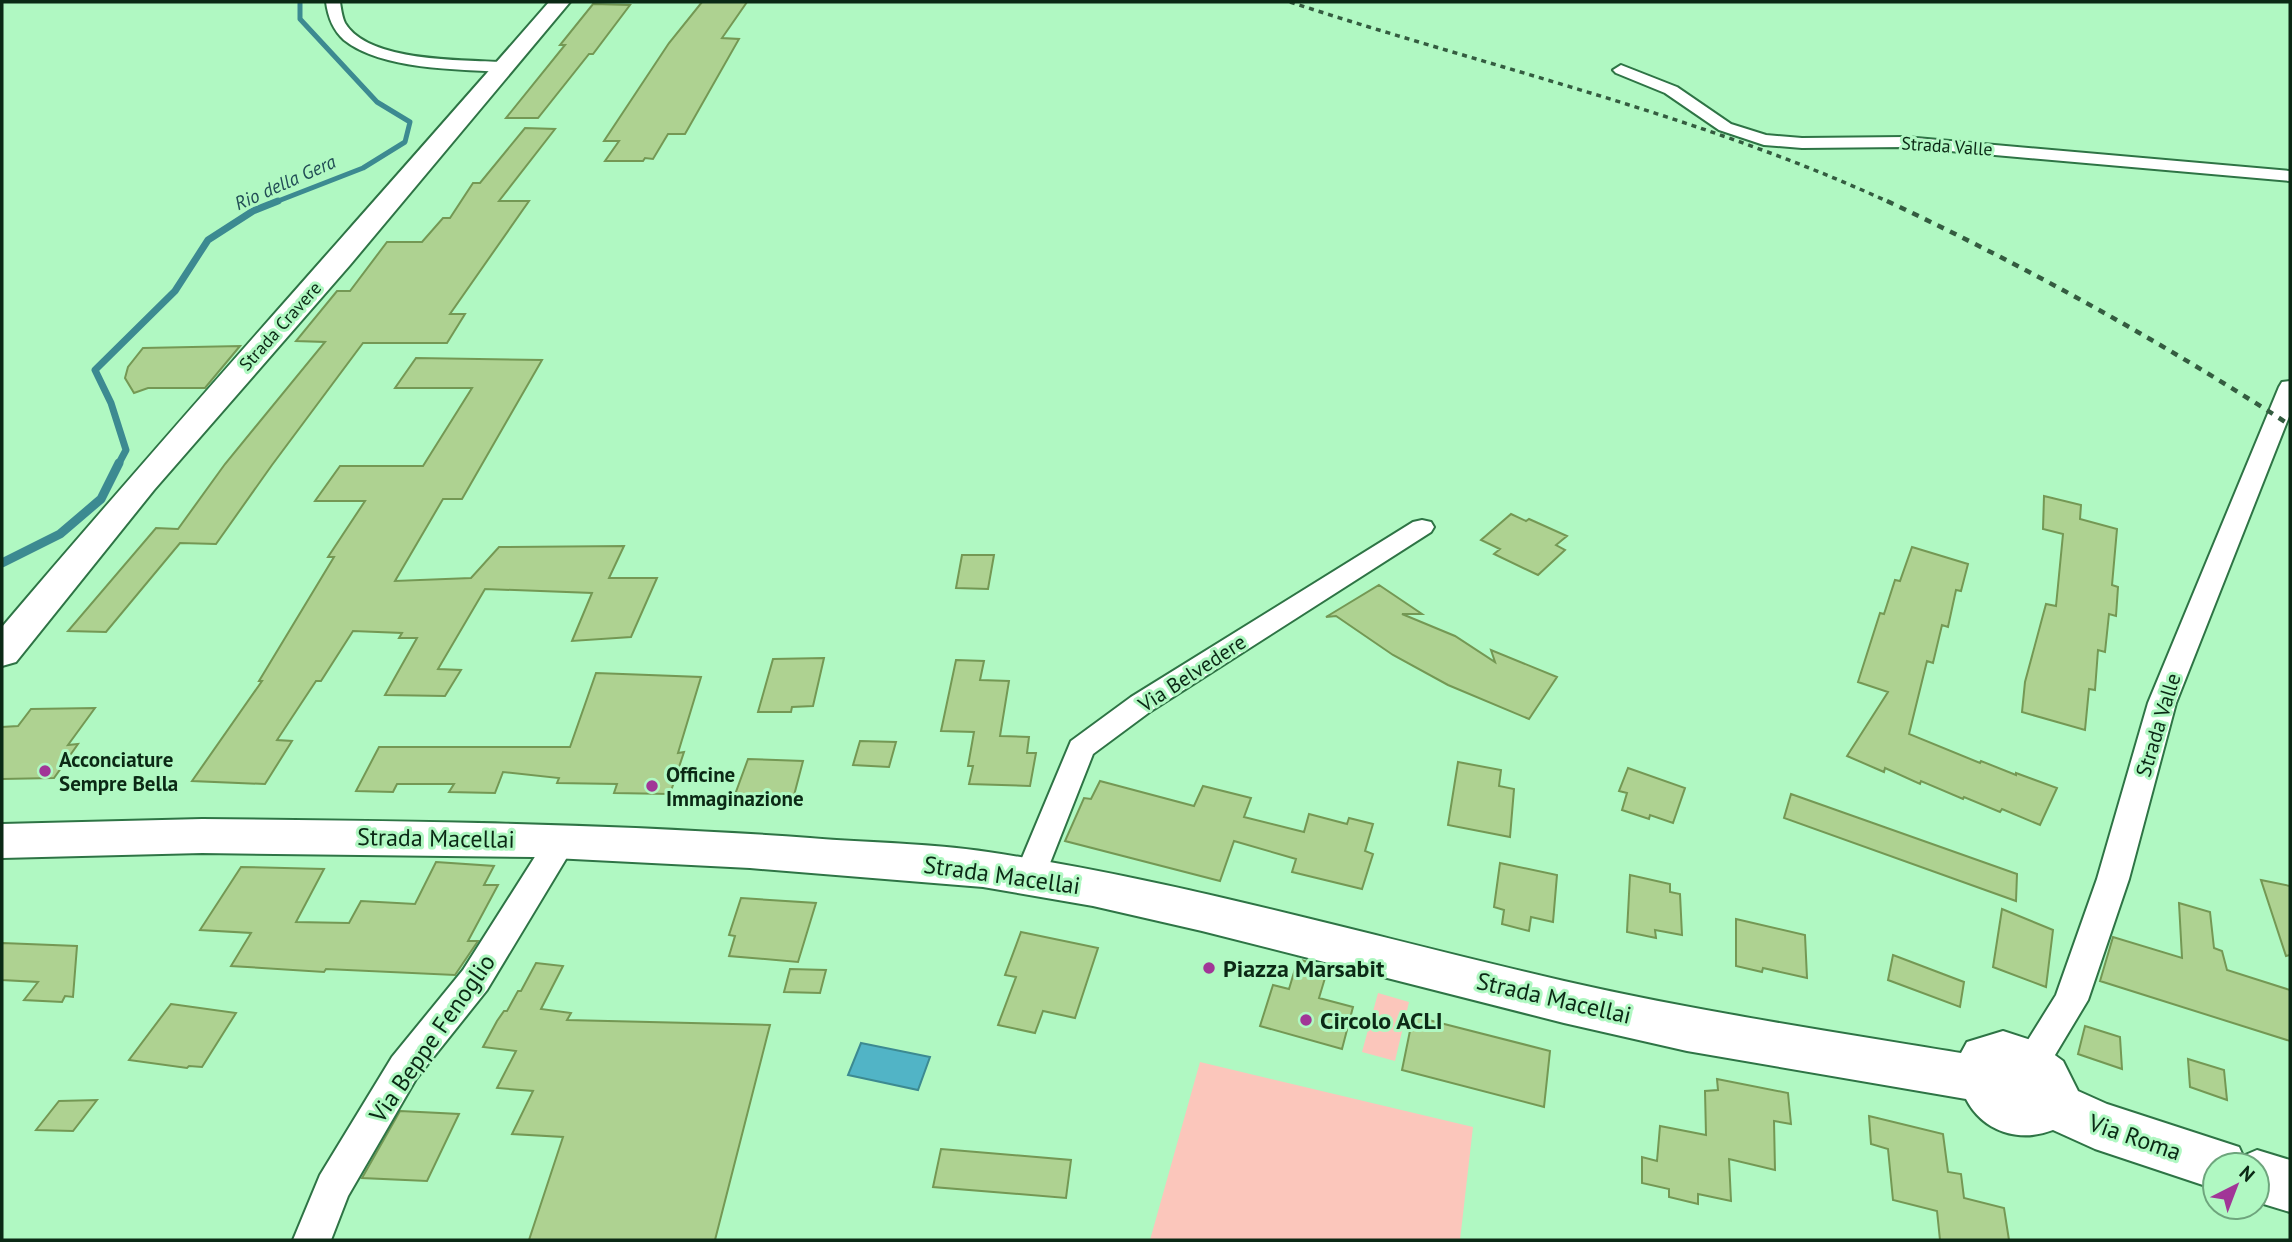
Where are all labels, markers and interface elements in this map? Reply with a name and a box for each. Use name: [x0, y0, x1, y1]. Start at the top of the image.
street label: Strada Valle: [1901, 131, 1993, 161]
water label: Rio della Gera: [231, 149, 340, 215]
street label: Strada Cravere: [234, 277, 326, 375]
street label: Via Belvedere: [1132, 628, 1251, 718]
street label: Strada Valle: [2129, 670, 2187, 780]
place label: Acconciature Sempre Bella: [59, 746, 178, 797]
place label: Officine Immaginazione: [666, 761, 804, 812]
marker: Acconciature Sempre Bella: [37, 763, 53, 779]
marker: Officine Immaginazione: [644, 778, 660, 794]
street label: Strada Macellai: [357, 821, 515, 855]
street label: Strada Macellai: [922, 849, 1082, 901]
street label: Via Beppe Fenoglio: [362, 948, 502, 1129]
place label: Piazza Marsabit: [1223, 953, 1385, 984]
marker: Piazza Marsabit: [1201, 960, 1217, 976]
street label: Strada Macellai: [1474, 965, 1634, 1031]
place label: Circolo ACLI: [1320, 1005, 1443, 1036]
marker: Circolo ACLI: [1298, 1012, 1314, 1028]
street label: Via Roma: [2084, 1106, 2185, 1167]
north arrow: [2201, 1151, 2271, 1221]
text: N: [2235, 1160, 2260, 1186]

